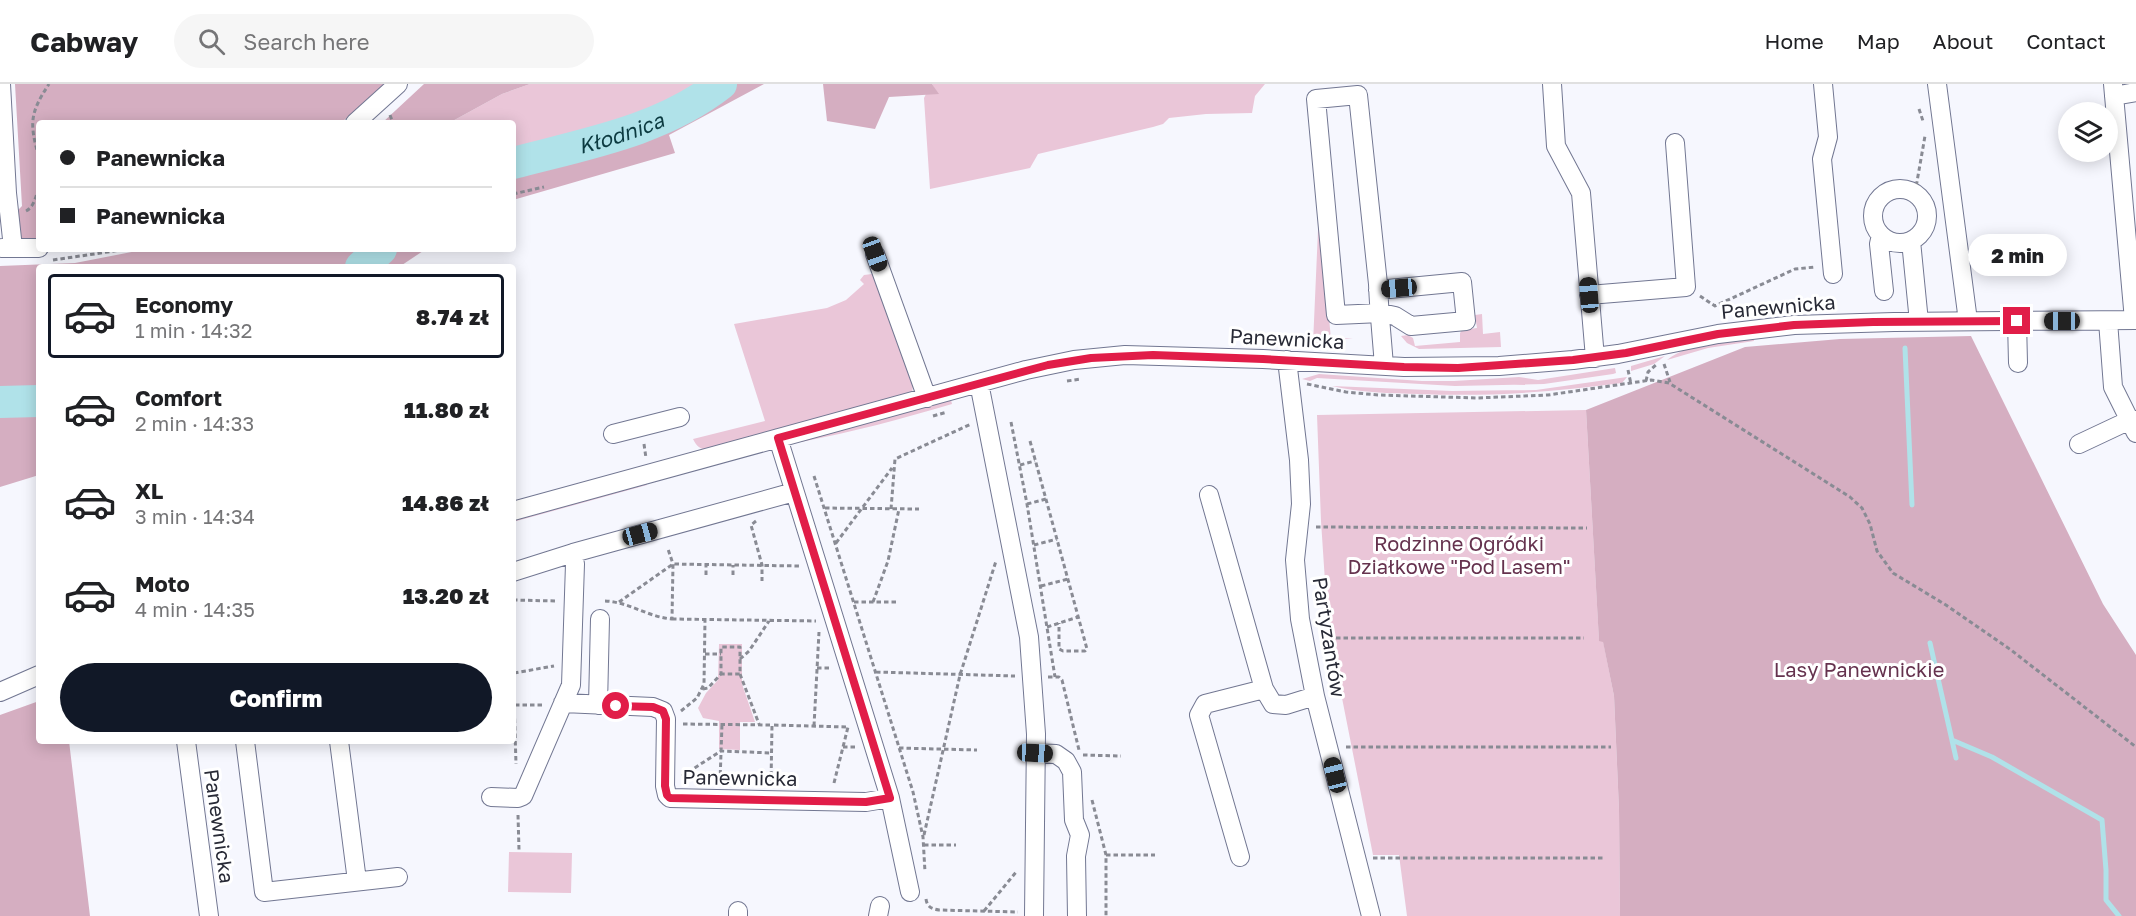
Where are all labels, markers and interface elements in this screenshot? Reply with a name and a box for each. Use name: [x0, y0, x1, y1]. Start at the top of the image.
search box: [174, 14, 594, 68]
text: Cabway: [30, 25, 138, 58]
icon: search: [195, 25, 228, 58]
text: Search here: [243, 28, 369, 55]
text: Home: [1764, 28, 1824, 54]
text: Map: [1857, 28, 1900, 54]
text: About: [1933, 28, 1993, 54]
text: Contact: [2026, 28, 2106, 54]
map controls: [2058, 102, 2118, 162]
button: layers: [2058, 102, 2118, 162]
water label: Kłodnica: [575, 106, 669, 159]
text: Panewnicka: [96, 144, 225, 171]
text: Panewnicka: [96, 202, 225, 229]
car: [860, 234, 890, 274]
callout: 2 min: [1968, 234, 2066, 276]
text: 2 min: [1991, 243, 2044, 267]
car: [1578, 276, 1600, 314]
car: [1380, 277, 1418, 299]
icon: car: [63, 289, 117, 343]
street label: Panewnicka: [1720, 289, 1836, 323]
text: Economy: [135, 291, 233, 318]
text: 8.74 zł: [416, 303, 489, 330]
route end: [2003, 307, 2030, 334]
car: [2044, 312, 2080, 330]
text: 1 min · 14:32: [135, 318, 252, 342]
street label: Panewnicka: [1229, 323, 1345, 353]
icon: car: [63, 382, 117, 436]
text: Comfort: [135, 384, 222, 411]
text: 11.80 zł: [404, 396, 489, 423]
text: 2 min · 14:33: [135, 411, 254, 435]
icon: car: [63, 475, 117, 529]
text: XL: [135, 477, 163, 504]
text: 14.86 zł: [402, 489, 489, 516]
text: 3 min · 14:34: [135, 504, 255, 528]
car: [620, 521, 660, 547]
park label: Rodzinne Ogródki Działkowe "Pod Lasem": [1347, 531, 1571, 578]
icon: car: [63, 568, 117, 622]
text: Moto: [135, 570, 190, 597]
street label: Partyzantów: [1309, 575, 1351, 699]
text: 13.20 zł: [403, 582, 489, 609]
text: 4 min · 14:35: [135, 597, 255, 621]
park label: Lasy Panewnickie: [1774, 657, 1944, 681]
button: Confirm: [60, 663, 492, 732]
route start: [602, 692, 629, 719]
car: [1017, 743, 1053, 763]
car: [1322, 755, 1348, 795]
street label: Panewnicka: [682, 764, 798, 790]
street label: Panewnicka: [200, 767, 240, 885]

